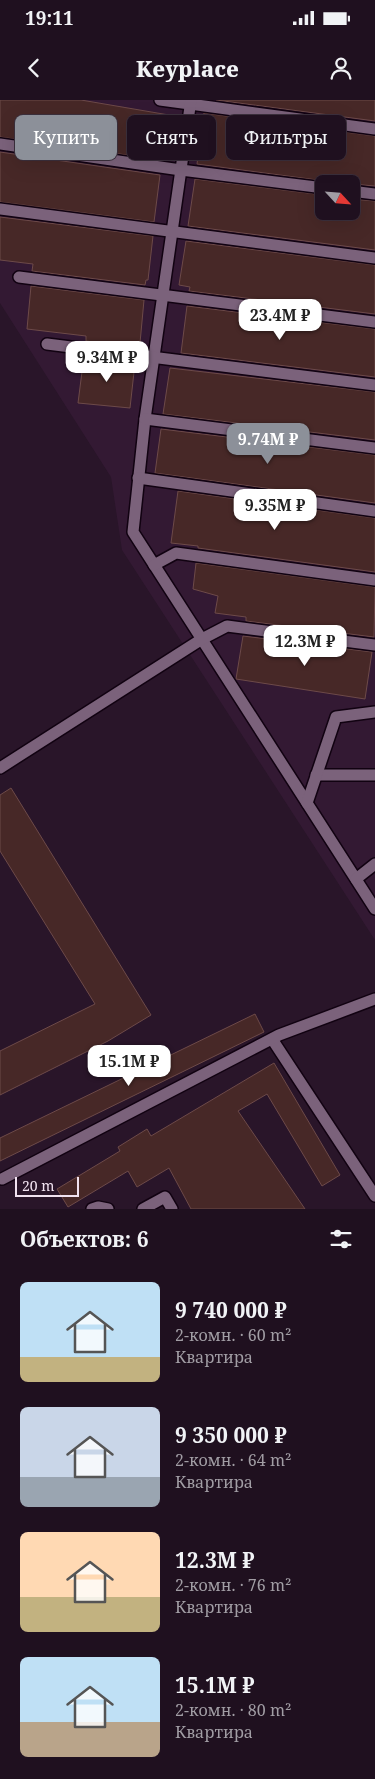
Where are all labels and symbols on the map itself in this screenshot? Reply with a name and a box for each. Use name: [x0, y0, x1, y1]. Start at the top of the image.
north arrow: [315, 175, 360, 220]
pin: 23.4M ₽: [234, 298, 326, 341]
pin: 9.34M ₽: [61, 340, 153, 383]
pin: 9.74M ₽: [222, 422, 314, 465]
pin: 9.35M ₽: [229, 488, 321, 531]
pin: 12.3M ₽: [259, 624, 351, 667]
pin: 15.1M ₽: [83, 1044, 175, 1087]
scale bar: [15, 1174, 79, 1197]

